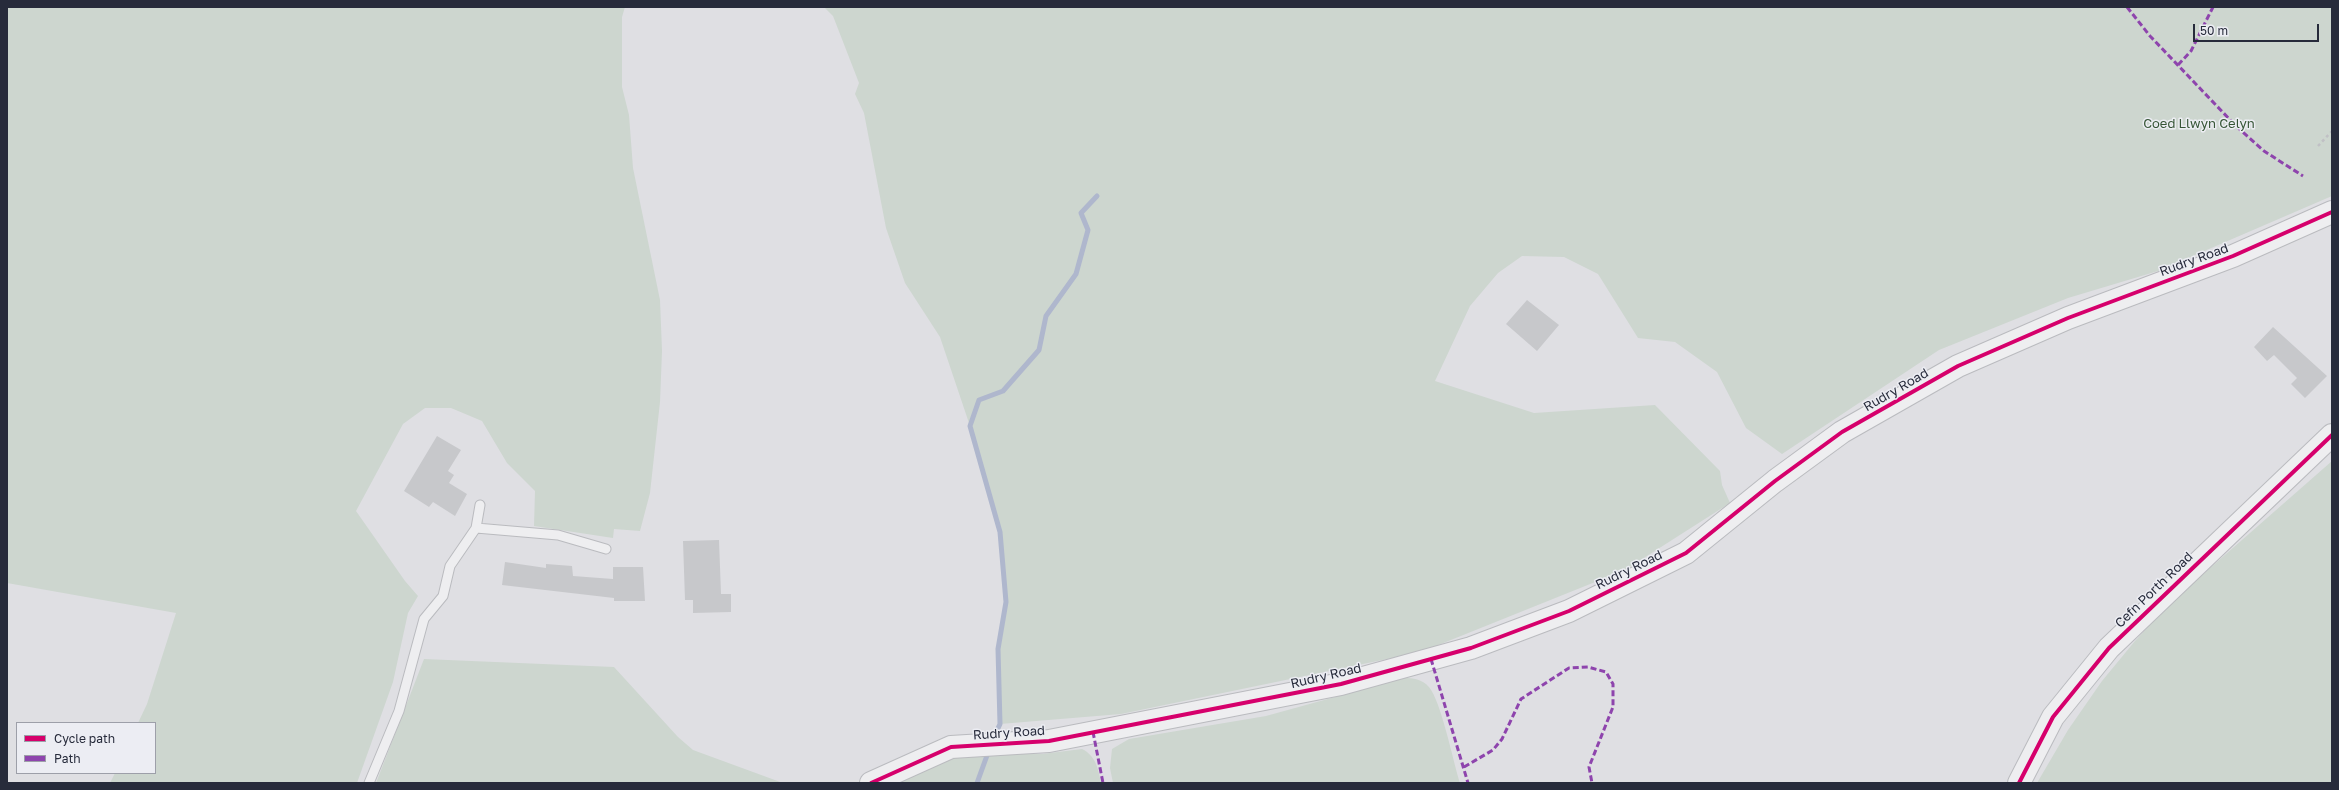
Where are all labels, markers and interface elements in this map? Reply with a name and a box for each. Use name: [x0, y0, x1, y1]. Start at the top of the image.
scale bar: [2195, 16, 2321, 42]
text: 50 m: [2200, 23, 2228, 38]
park label: Coed Llwyn Celyn: [2143, 116, 2255, 132]
street label: Rudry Road: [2157, 240, 2231, 280]
street label: Rudry Road: [1861, 365, 1931, 415]
street label: Rudry Road: [1593, 547, 1665, 593]
street label: Cefn Porth Road: [2112, 549, 2196, 631]
street label: Rudry Road: [1289, 660, 1363, 692]
legend: [16, 722, 156, 774]
street label: Rudry Road: [972, 723, 1046, 743]
text: Cycle path: [54, 731, 115, 746]
text: Path: [54, 751, 81, 766]

